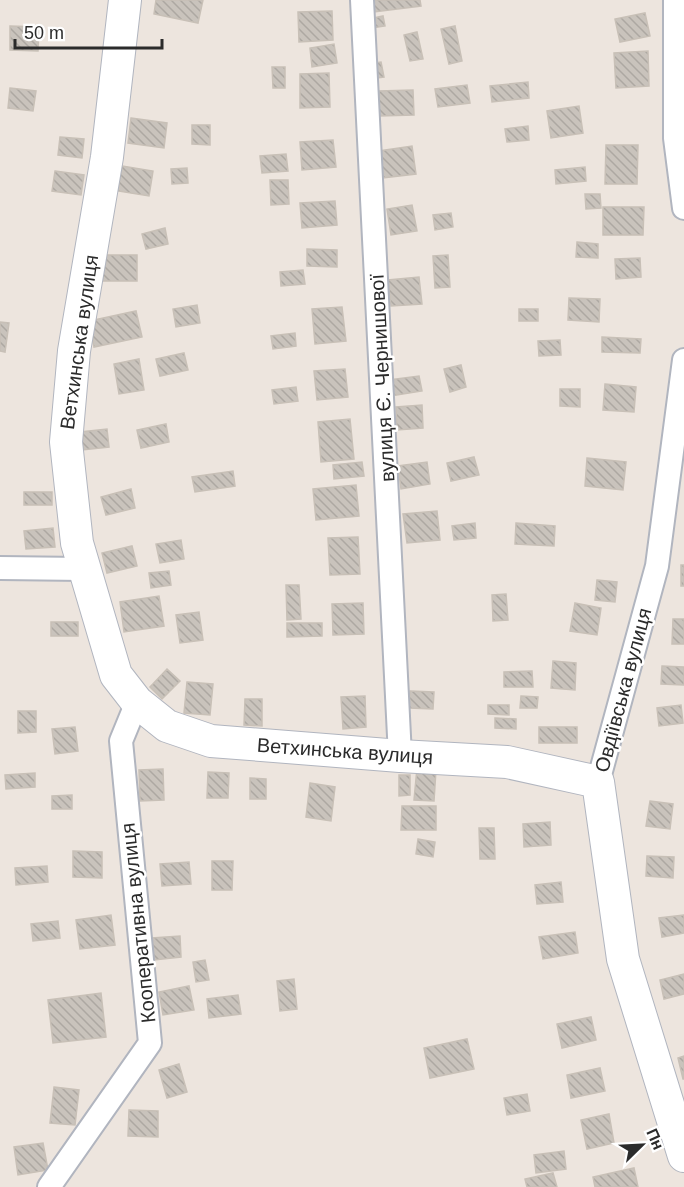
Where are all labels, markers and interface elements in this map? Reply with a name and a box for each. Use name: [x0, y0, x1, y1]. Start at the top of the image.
scale bar: [15, 12, 162, 50]
text: 50 m: [24, 23, 64, 43]
street label: Ветхинська вулиця: [56, 253, 102, 431]
street label: вулиця Є. Чернишової: [366, 273, 398, 482]
street label: Овдіївська вулиця: [590, 605, 656, 775]
street label: Ветхинська вулиця: [256, 734, 434, 768]
street label: Кооперативна вулиця: [117, 822, 159, 1024]
north arrow: [612, 1115, 672, 1175]
text: Пн: [643, 1126, 667, 1152]

